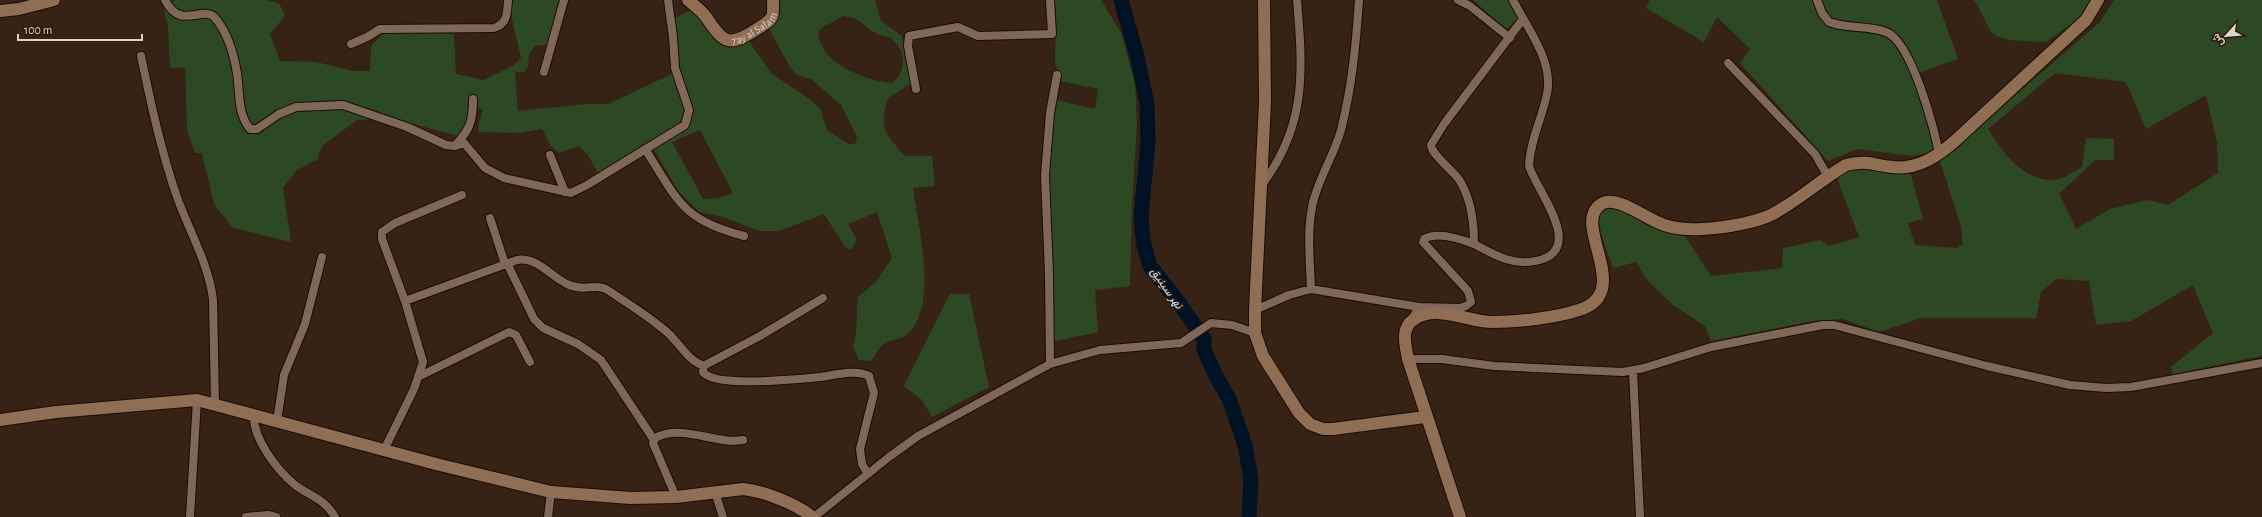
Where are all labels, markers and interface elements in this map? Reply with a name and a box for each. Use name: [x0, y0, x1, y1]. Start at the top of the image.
street label: 7ay al Salam: [731, 10, 779, 46]
scale bar: [18, 16, 142, 42]
north arrow: [2206, 16, 2246, 56]
text: 100 m: [24, 24, 52, 36]
text: ش: [2210, 31, 2226, 49]
water label: نهر سينيق: [1147, 265, 1186, 312]

